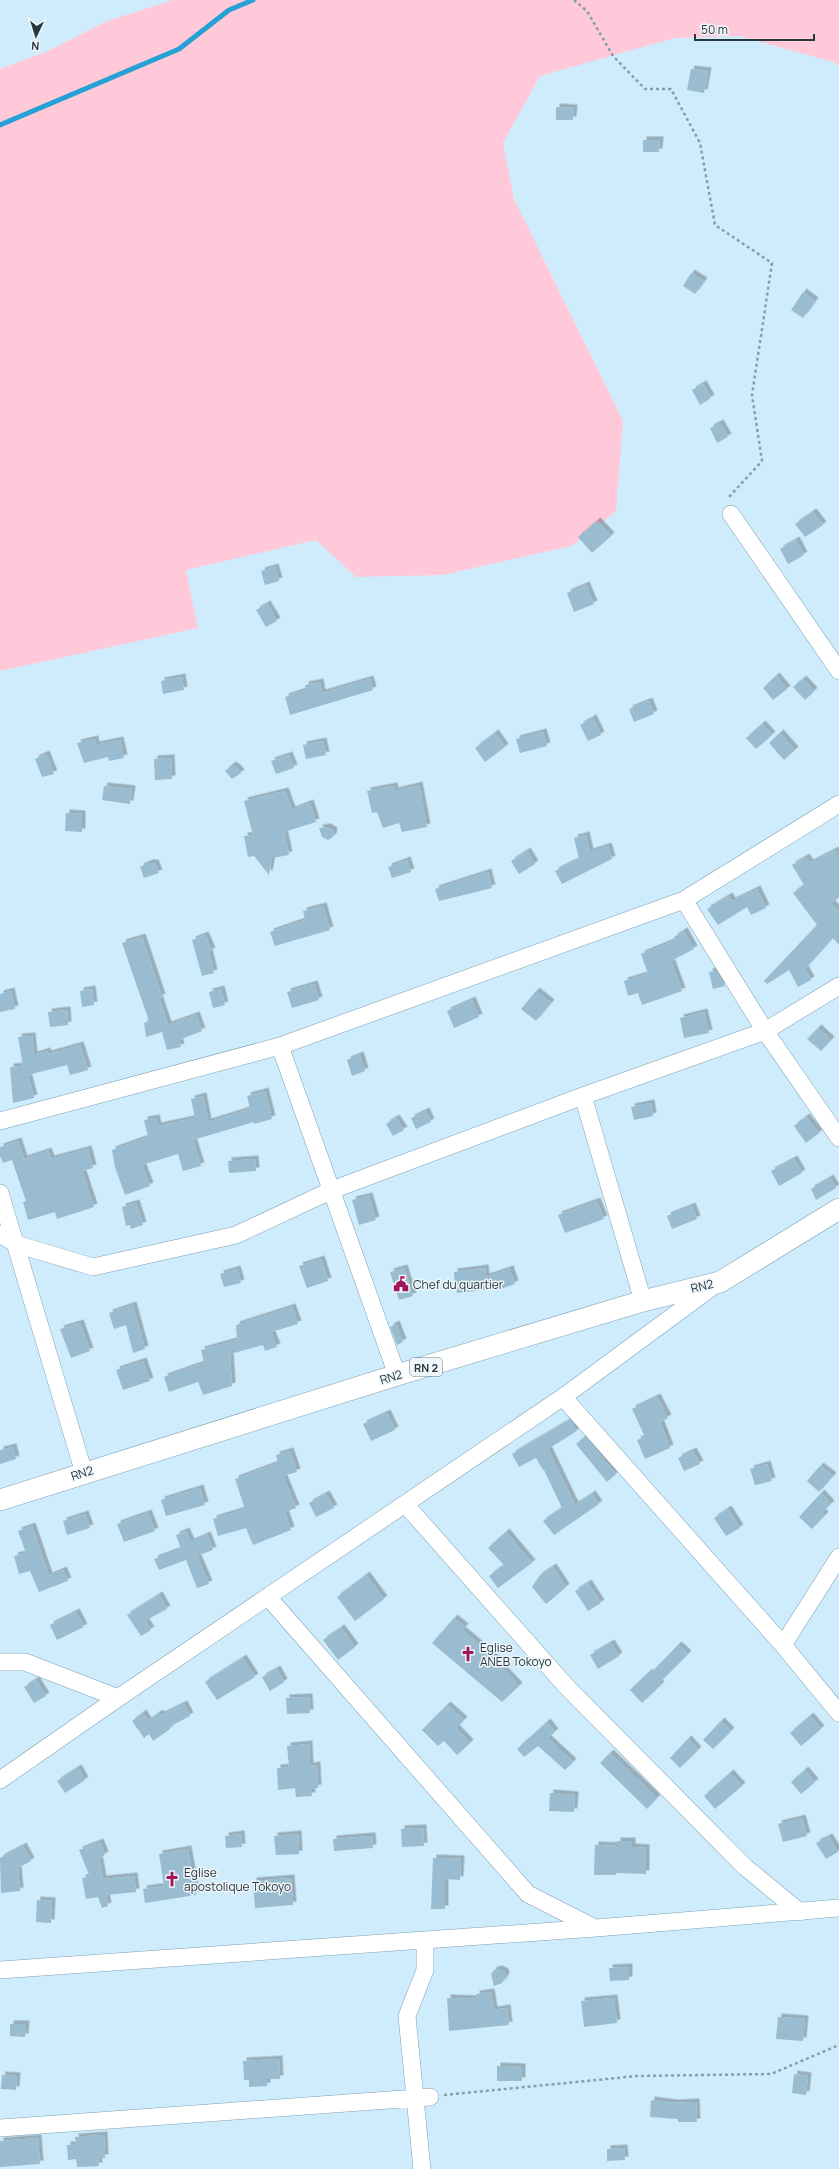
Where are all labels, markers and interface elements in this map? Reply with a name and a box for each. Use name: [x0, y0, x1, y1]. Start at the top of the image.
north arrow: [16, 16, 56, 56]
scale bar: [695, 16, 814, 42]
text: 50 m: [701, 21, 728, 38]
text: N: [31, 39, 40, 54]
public building icon: Chef du quartier: [392, 1275, 410, 1293]
street label: RN2: [689, 1275, 715, 1297]
place label: Chef du quartier: [413, 1276, 504, 1293]
road number: RN 2: [410, 1358, 442, 1376]
street label: RN2: [378, 1366, 404, 1388]
street label: RN2: [69, 1461, 96, 1485]
place label: Eglise ANEB Tokoyo: [480, 1639, 552, 1670]
church icon: Eglise ANEB Tokoyo: [459, 1645, 477, 1663]
place label: Eglise apostolique Tokoyo: [184, 1864, 291, 1895]
church icon: Eglise apostolique Tokoyo: [163, 1870, 181, 1888]

